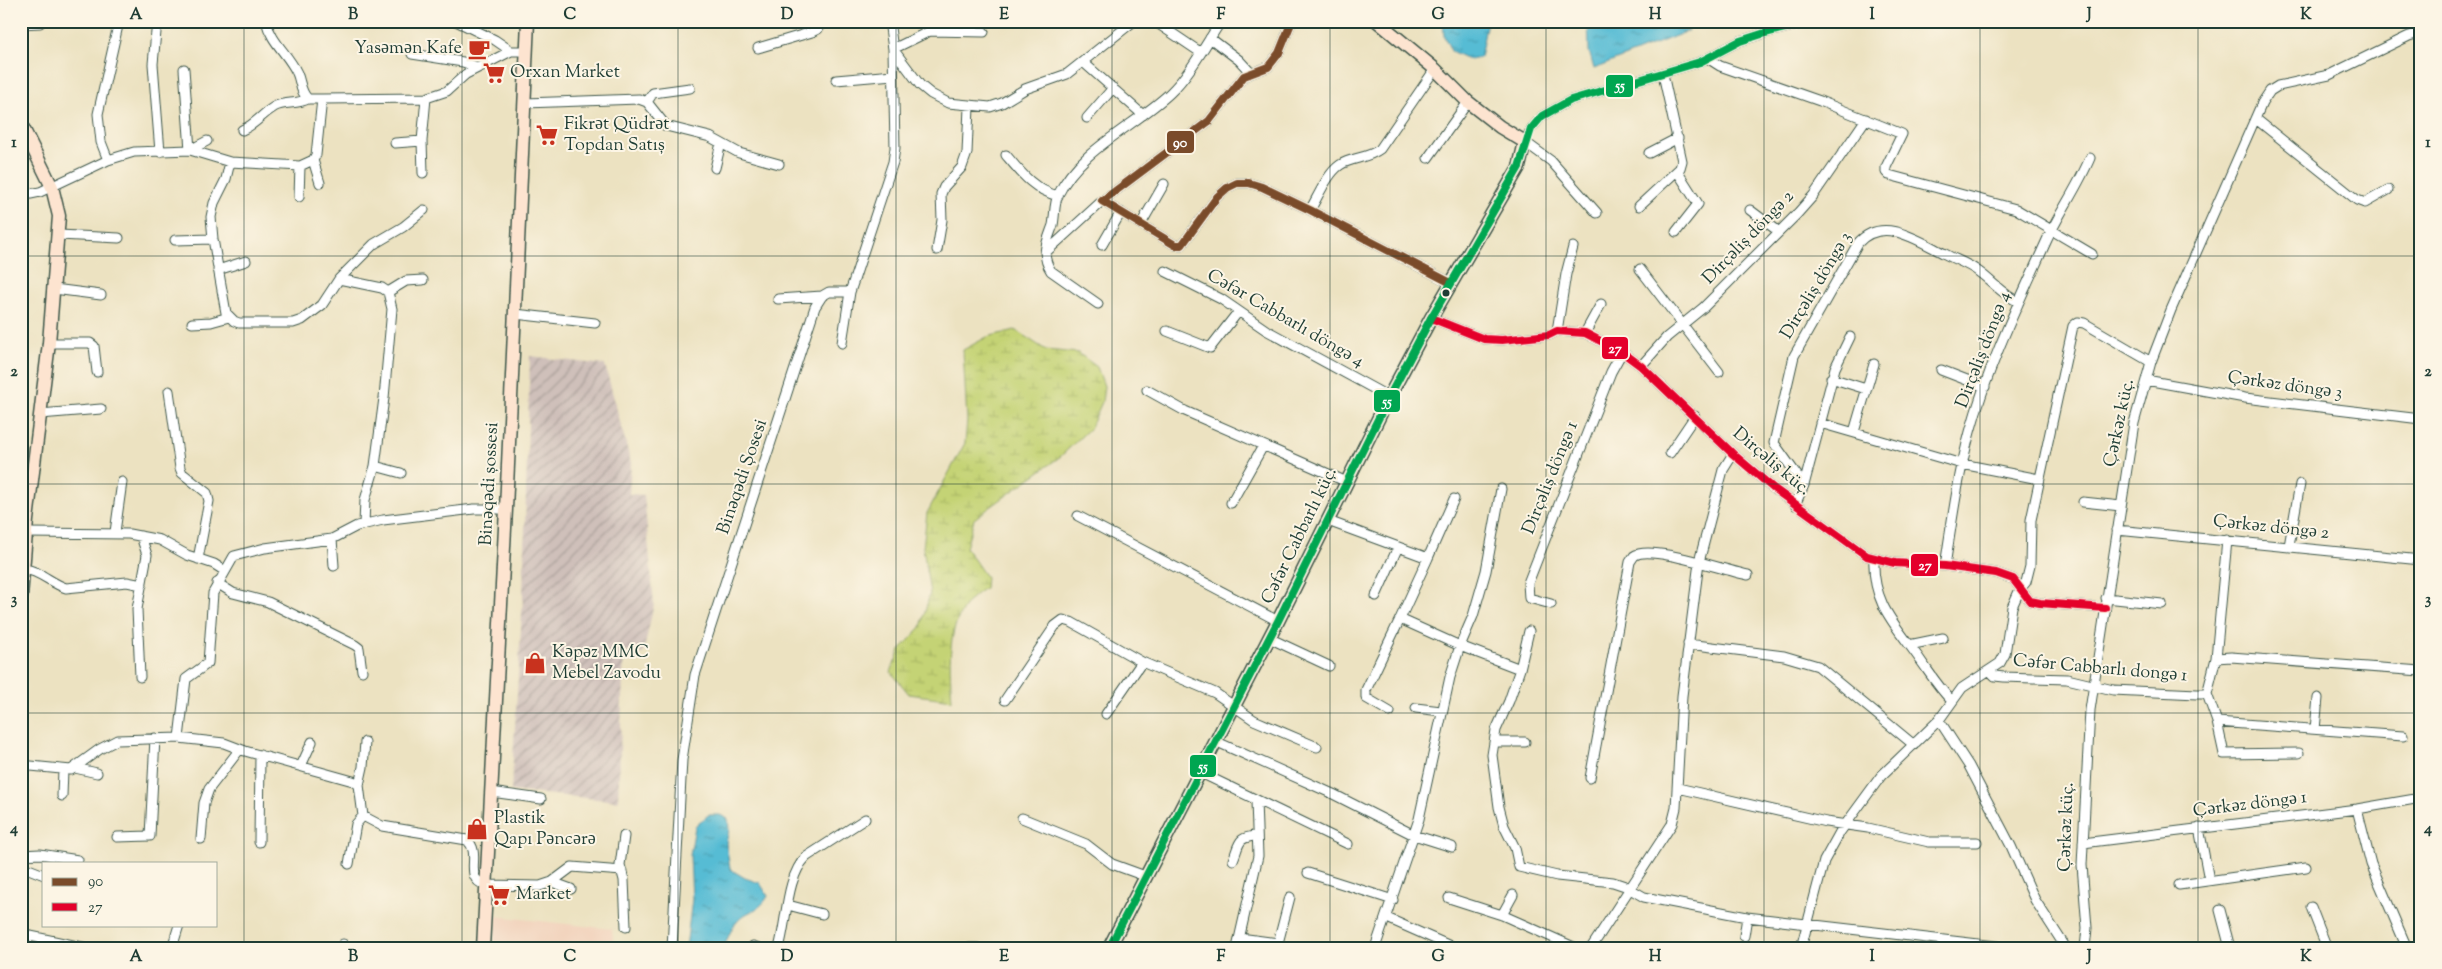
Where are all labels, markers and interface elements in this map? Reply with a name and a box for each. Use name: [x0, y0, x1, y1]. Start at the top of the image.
text: A: [130, 4, 143, 27]
text: B: [348, 4, 358, 27]
text: C: [564, 4, 577, 27]
text: D: [781, 4, 794, 27]
text: E: [999, 4, 1009, 27]
text: F: [1217, 4, 1226, 27]
text: G: [1431, 4, 1445, 27]
text: H: [1649, 4, 1662, 27]
text: I: [1869, 4, 1875, 27]
text: J: [2085, 4, 2092, 27]
text: K: [2300, 4, 2312, 27]
place label: Yasəmən Kafe: [354, 36, 462, 62]
cafe icon: Yasəmən Kafe: [466, 36, 492, 62]
supermarket icon: Orxan Market: [481, 60, 507, 86]
place label: Orxan Market: [510, 60, 620, 86]
line badge: 55: [1605, 74, 1634, 98]
text: 55: [1614, 77, 1625, 97]
place label: Fikrət Qüdrət Topdan Satış: [564, 112, 669, 159]
supermarket icon: Fikrət Qüdrət Topdan Satış: [534, 122, 560, 148]
line badge: 90: [1166, 130, 1195, 154]
text: 1: [11, 132, 17, 155]
text: 1: [2425, 132, 2431, 155]
text: 90: [1173, 134, 1188, 154]
street label: Dirçəliş döngə 2: [1697, 184, 1801, 291]
street label: Dirçəliş döngə 3: [1775, 227, 1859, 345]
street label: Cəfər Cabbarlı döngə 4: [1201, 263, 1369, 375]
unlabelled marker: [1441, 288, 1451, 298]
street label: Dirçəliş döngə 4: [1950, 288, 2018, 412]
line badge: 27: [1601, 336, 1629, 360]
text: 27: [1608, 340, 1623, 360]
text: 2: [10, 361, 18, 384]
text: 2: [2424, 361, 2432, 384]
street label: Çərkəz döngə 3: [2226, 365, 2344, 407]
street label: Çərkəz küç.: [2098, 376, 2142, 470]
line badge: 55: [1373, 389, 1401, 413]
text: 55: [1381, 393, 1392, 413]
street label: Binəqədi Şosesi: [711, 416, 775, 538]
street label: Dirçəliş döngə 1: [1516, 417, 1586, 539]
street label: Binəqədi şossesi: [474, 421, 506, 547]
street label: Dirçəliş küç.: [1726, 421, 1816, 503]
street label: Cəfər Cabbarlı küç.: [1255, 463, 1345, 609]
street label: Çərkəz döngə 2: [2211, 509, 2331, 547]
line badge: 27: [1910, 553, 1939, 577]
text: 27: [1918, 557, 1933, 577]
text: 3: [11, 589, 18, 612]
text: 3: [2425, 589, 2432, 612]
place label: Kəpəz MMC Mebel Zavodu: [552, 640, 661, 687]
street label: Cəfər Cabbarlı dongə 1: [2012, 648, 2188, 690]
shop icon: Kəpəz MMC Mebel Zavodu: [522, 650, 548, 676]
line badge: 55: [1189, 754, 1217, 778]
text: 55: [1197, 758, 1208, 778]
street label: Çərkəz küç.: [2052, 782, 2082, 872]
street label: Çərkəz döngə 1: [2192, 785, 2308, 825]
place label: Plastik Qapı Pəncərə: [494, 806, 596, 853]
shop icon: Plastik Qapı Pəncərə: [464, 816, 490, 842]
text: 4: [9, 818, 18, 841]
text: 4: [2423, 818, 2432, 841]
legend: [42, 862, 218, 926]
text: 90: [88, 872, 103, 893]
supermarket icon: Market: [486, 882, 512, 908]
place label: Market: [516, 882, 571, 908]
text: 27: [88, 898, 103, 919]
text: A: [130, 946, 143, 969]
text: B: [348, 946, 358, 969]
text: C: [564, 946, 577, 969]
text: D: [781, 946, 794, 969]
text: E: [999, 946, 1009, 969]
text: F: [1217, 946, 1226, 969]
text: G: [1431, 946, 1445, 969]
text: H: [1649, 946, 1662, 969]
text: I: [1869, 946, 1875, 969]
text: J: [2085, 946, 2092, 969]
text: K: [2300, 946, 2312, 969]

